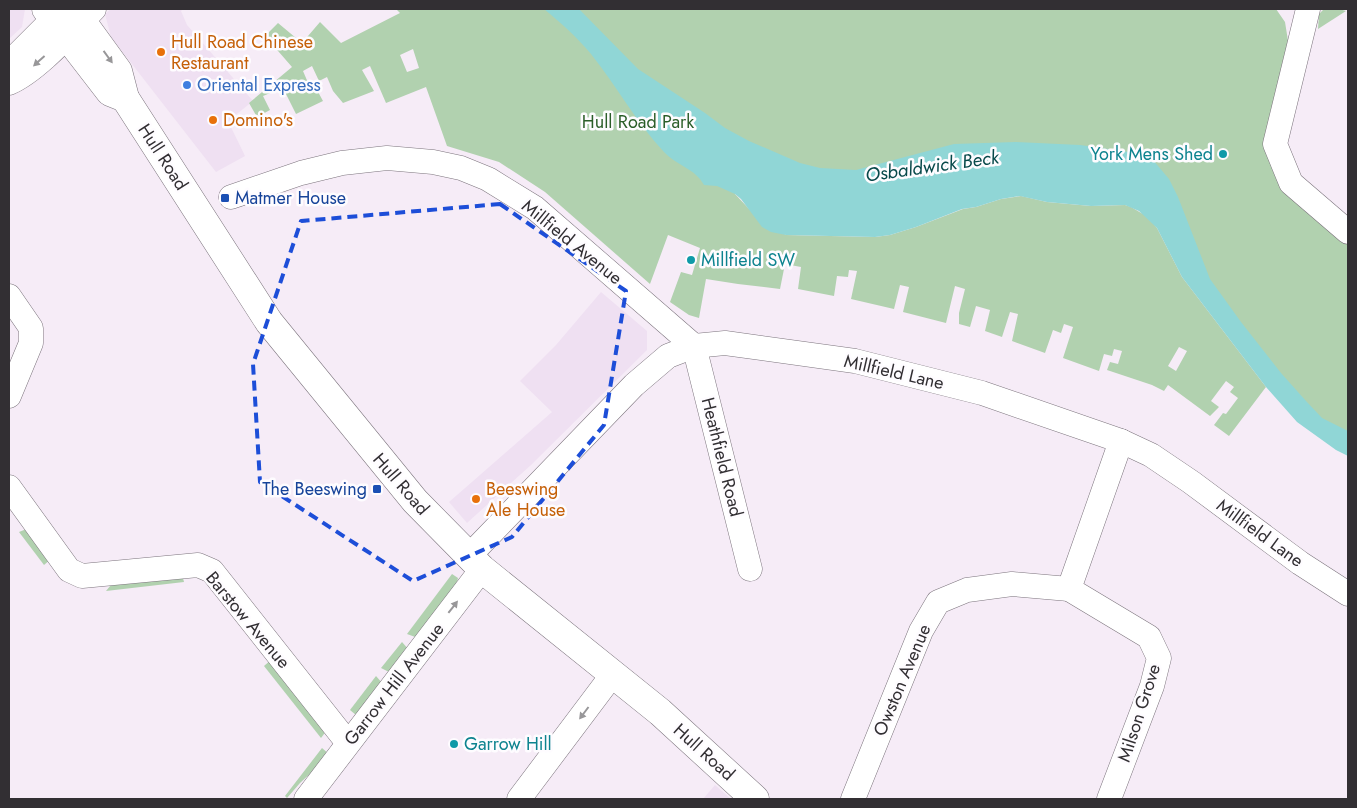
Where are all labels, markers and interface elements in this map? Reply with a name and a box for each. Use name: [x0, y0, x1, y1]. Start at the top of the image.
place label: Hull Road Chinese Restaurant: [171, 29, 313, 76]
marker: Hull Road Chinese Restaurant: [155, 46, 167, 58]
one-way arrow: [103, 50, 113, 64]
one-way arrow: [33, 56, 46, 67]
place label: Oriental Express: [197, 72, 321, 98]
marker: Oriental Express: [181, 79, 193, 91]
place label: Domino's: [223, 107, 293, 133]
park label: Hull Road Park: [582, 109, 694, 135]
marker: Domino's: [207, 114, 219, 126]
street label: Hull Road: [132, 119, 194, 195]
place label: York Mens Shed: [1091, 141, 1213, 167]
water label: Osbaldwick Beck: [864, 143, 1001, 189]
marker: York Mens Shed: [1217, 148, 1229, 160]
place label: Matmer House: [235, 185, 346, 211]
marker: Matmer House: [219, 192, 231, 204]
street label: Millfield Avenue: [516, 193, 628, 291]
place label: Millfield SW: [701, 247, 795, 273]
marker: Millfield SW: [685, 254, 697, 266]
street label: Millfield Lane: [841, 348, 947, 396]
street label: Heathfield Road: [695, 395, 749, 519]
street label: Hull Road: [367, 447, 435, 521]
place label: The Beeswing: [262, 476, 367, 502]
place label: Beeswing Ale House: [486, 476, 565, 523]
marker: The Beeswing: [371, 483, 383, 495]
marker: Beeswing Ale House: [470, 493, 482, 505]
street label: Millfield Lane: [1211, 493, 1309, 573]
street label: Barstow Avenue: [200, 566, 296, 674]
one-way arrow: [447, 601, 458, 614]
street label: Garrow Hill Avenue: [338, 617, 450, 751]
street label: Owston Avenue: [867, 620, 937, 740]
street label: Milson Grove: [1111, 661, 1167, 765]
one-way arrow: [579, 706, 589, 720]
street label: Hull Road: [667, 717, 741, 787]
place label: Garrow Hill: [464, 731, 552, 757]
marker: Garrow Hill: [448, 738, 460, 750]

